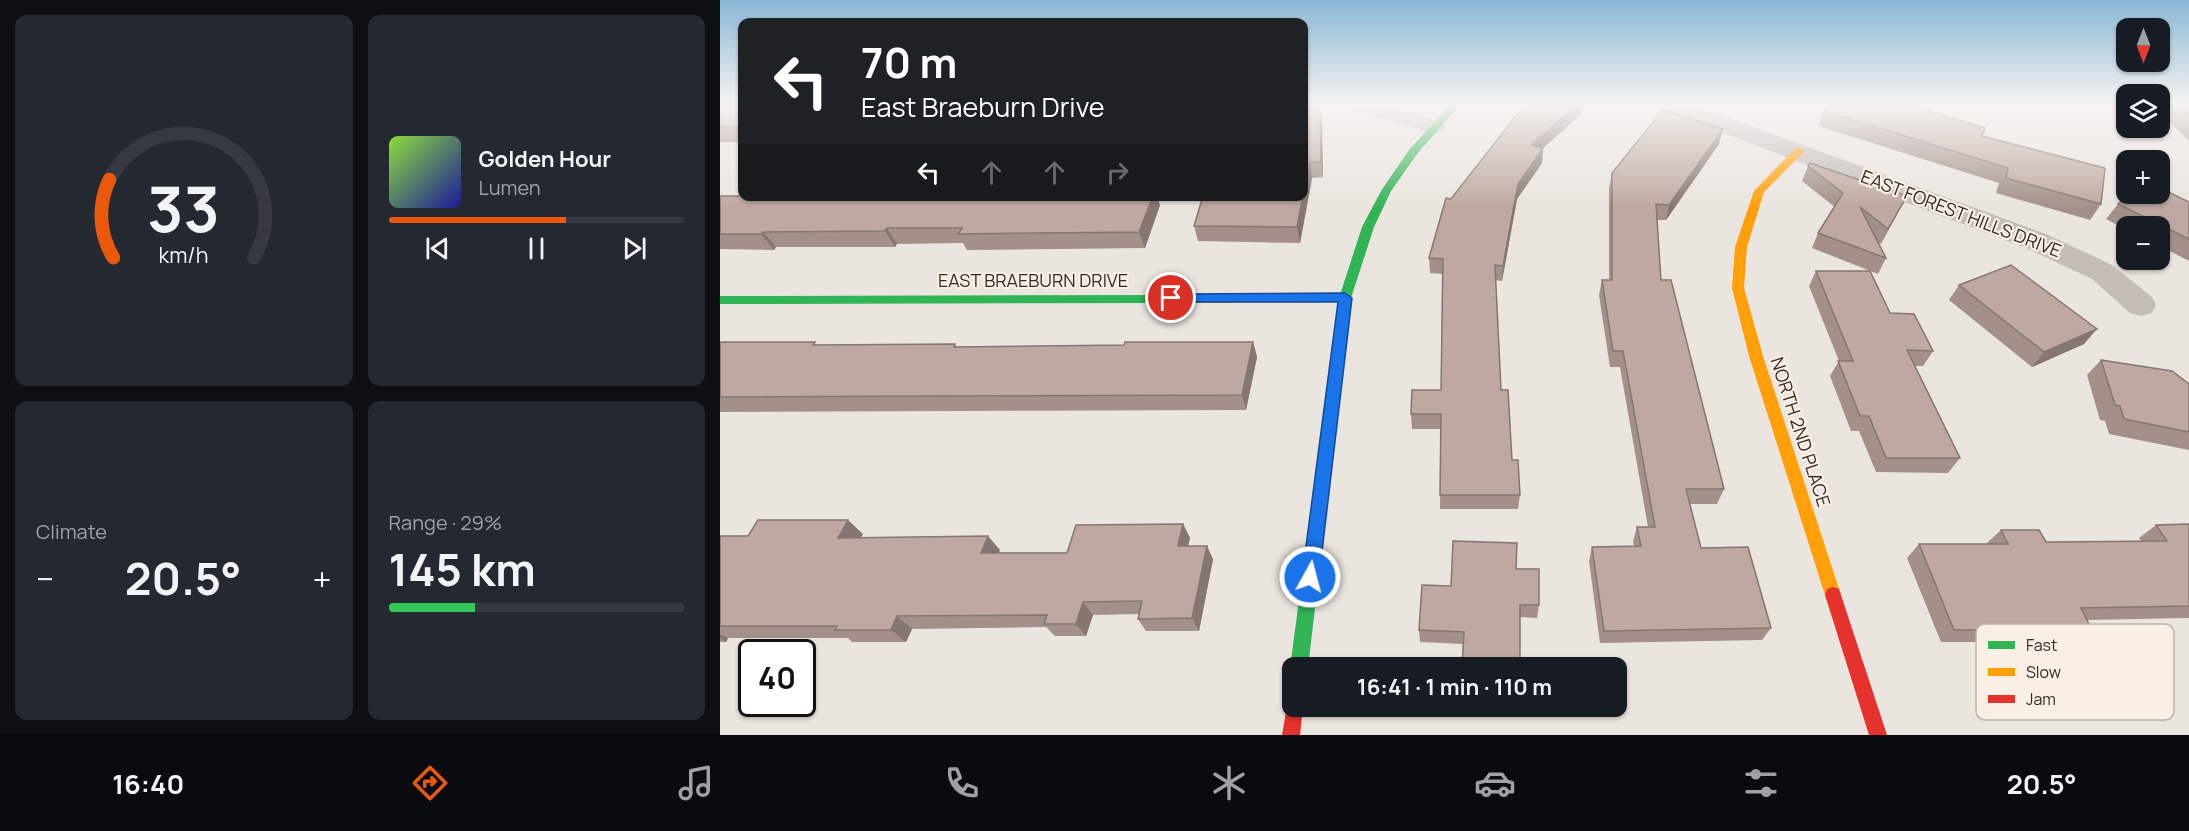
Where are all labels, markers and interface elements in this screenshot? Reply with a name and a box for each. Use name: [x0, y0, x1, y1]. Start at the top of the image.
north arrow: [2116, 18, 2170, 72]
map controls: [2116, 18, 2170, 270]
text: 70 m: [861, 33, 957, 91]
icon: left: [762, 42, 840, 120]
button: layers: [2116, 84, 2170, 138]
text: East Braeburn Drive: [861, 88, 1105, 125]
text: Golden Hour: [479, 144, 611, 174]
button: +: [2116, 150, 2170, 204]
icon: left: [912, 156, 945, 189]
icon: ahead: [975, 156, 1008, 189]
icon: ahead: [1038, 156, 1071, 189]
icon: right: [1101, 156, 1134, 189]
street label: EAST FOREST HILLS DRIVE: [1858, 164, 2065, 262]
text: 33: [147, 165, 220, 251]
text: Lumen: [479, 174, 541, 201]
button: −: [2116, 216, 2170, 270]
icon: previous: [421, 232, 454, 265]
icon: pause: [520, 232, 553, 265]
icon: next: [618, 232, 651, 265]
text: km/h: [159, 240, 209, 269]
street label: EAST BRAEBURN DRIVE: [938, 268, 1128, 292]
pin: [1145, 272, 1196, 323]
icon: arrive: [1154, 281, 1187, 314]
street label: NORTH 2ND PLACE: [1765, 354, 1836, 510]
text: Range · 29%: [389, 509, 502, 536]
text: Climate: [36, 518, 107, 545]
text: 145 km: [389, 538, 536, 600]
position arrow: [1278, 545, 1342, 609]
text: 20.5°: [125, 547, 241, 609]
text: −: [36, 556, 54, 601]
text: +: [312, 556, 331, 601]
legend: [1976, 624, 2174, 720]
text: Fast: [2026, 634, 2057, 656]
speed limit sign: 40: [738, 639, 816, 717]
text: Slow: [2026, 661, 2061, 683]
text: 16:41 · 1 min · 110 m: [1357, 672, 1552, 702]
text: Jam: [2026, 688, 2056, 710]
icon: directions: [409, 762, 451, 804]
icon: music: [675, 762, 717, 804]
icon: phone: [941, 762, 983, 804]
icon: climate: [1208, 762, 1250, 804]
icon: car: [1474, 762, 1516, 804]
icon: filters: [1740, 762, 1782, 804]
text: 16:40: [112, 765, 184, 802]
text: 20.5°: [2007, 765, 2077, 802]

